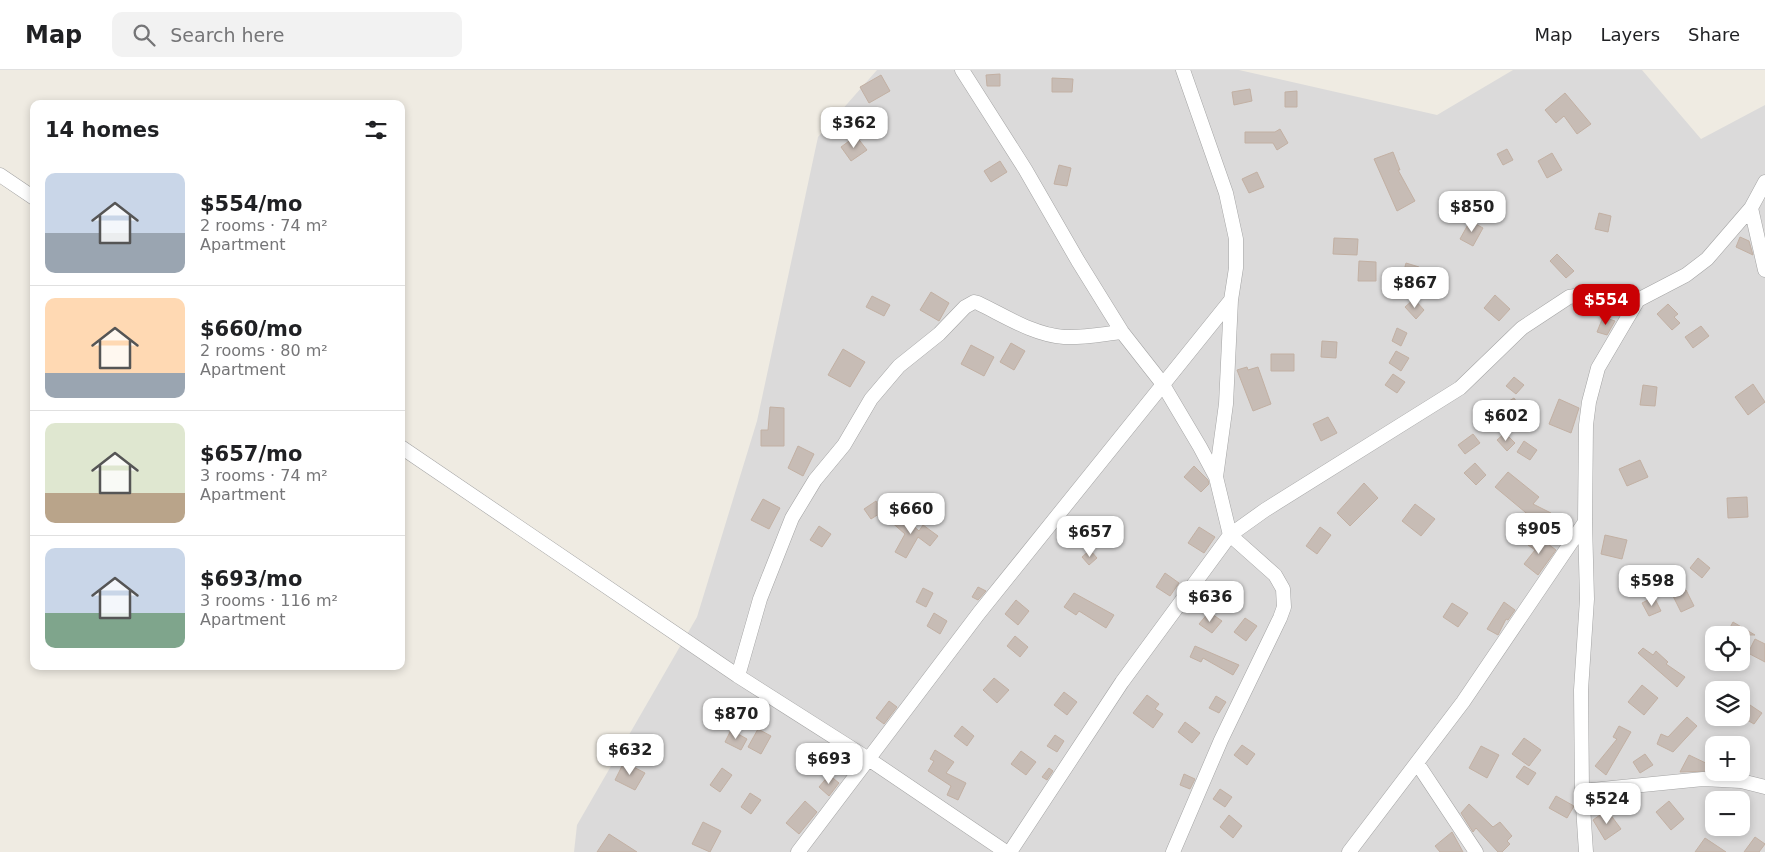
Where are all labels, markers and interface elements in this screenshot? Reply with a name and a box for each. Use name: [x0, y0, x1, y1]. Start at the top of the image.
search box: [112, 12, 462, 57]
text: Map: [25, 21, 82, 49]
icon: search: [130, 21, 158, 49]
text: Search here: [170, 24, 284, 46]
text: Map: [1534, 24, 1572, 45]
text: Layers: [1600, 24, 1660, 45]
text: Share: [1688, 24, 1740, 45]
pin: $362: [824, 106, 884, 149]
text: $362: [832, 113, 876, 132]
icon: filters: [362, 116, 390, 144]
text: 14 homes: [45, 118, 160, 142]
pin: $850: [1442, 190, 1502, 233]
text: $554/mo: [200, 192, 302, 216]
icon: home: [85, 193, 145, 253]
text: $850: [1450, 197, 1494, 216]
text: 2 rooms · 74 m²: [200, 216, 328, 235]
text: Apartment: [200, 235, 286, 254]
pin: $867: [1385, 266, 1445, 309]
text: $867: [1393, 273, 1437, 292]
pin: $554: [1576, 284, 1636, 326]
text: $554: [1584, 290, 1628, 309]
text: $660/mo: [200, 317, 302, 341]
icon: home: [85, 318, 145, 378]
text: 2 rooms · 80 m²: [200, 341, 328, 360]
text: Apartment: [200, 360, 286, 379]
pin: $602: [1476, 400, 1536, 442]
text: $602: [1484, 406, 1528, 425]
text: $657/mo: [200, 442, 302, 466]
icon: home: [85, 443, 145, 503]
text: 3 rooms · 74 m²: [200, 466, 328, 485]
text: Apartment: [200, 485, 286, 504]
pin: $660: [881, 492, 941, 535]
text: $660: [889, 499, 933, 518]
pin: $905: [1509, 512, 1569, 555]
pin: $657: [1060, 516, 1120, 558]
text: $905: [1517, 519, 1561, 538]
text: $657: [1068, 522, 1112, 541]
pin: $598: [1622, 564, 1682, 607]
text: $693/mo: [200, 567, 302, 591]
icon: home: [85, 568, 145, 628]
text: $598: [1630, 571, 1674, 590]
pin: $636: [1180, 580, 1240, 623]
text: $636: [1188, 587, 1232, 606]
text: 3 rooms · 116 m²: [200, 591, 338, 610]
text: Apartment: [200, 610, 286, 629]
map controls: [1705, 626, 1750, 836]
button: locate: [1705, 626, 1750, 671]
button: layers: [1705, 681, 1750, 726]
pin: $870: [706, 698, 766, 740]
text: $870: [714, 704, 758, 723]
pin: $632: [600, 734, 660, 776]
button: +: [1705, 736, 1750, 781]
text: $632: [608, 740, 652, 759]
pin: $693: [799, 742, 859, 785]
text: $693: [807, 749, 851, 768]
pin: $524: [1577, 782, 1637, 825]
text: $524: [1585, 789, 1629, 808]
button: −: [1705, 791, 1750, 836]

